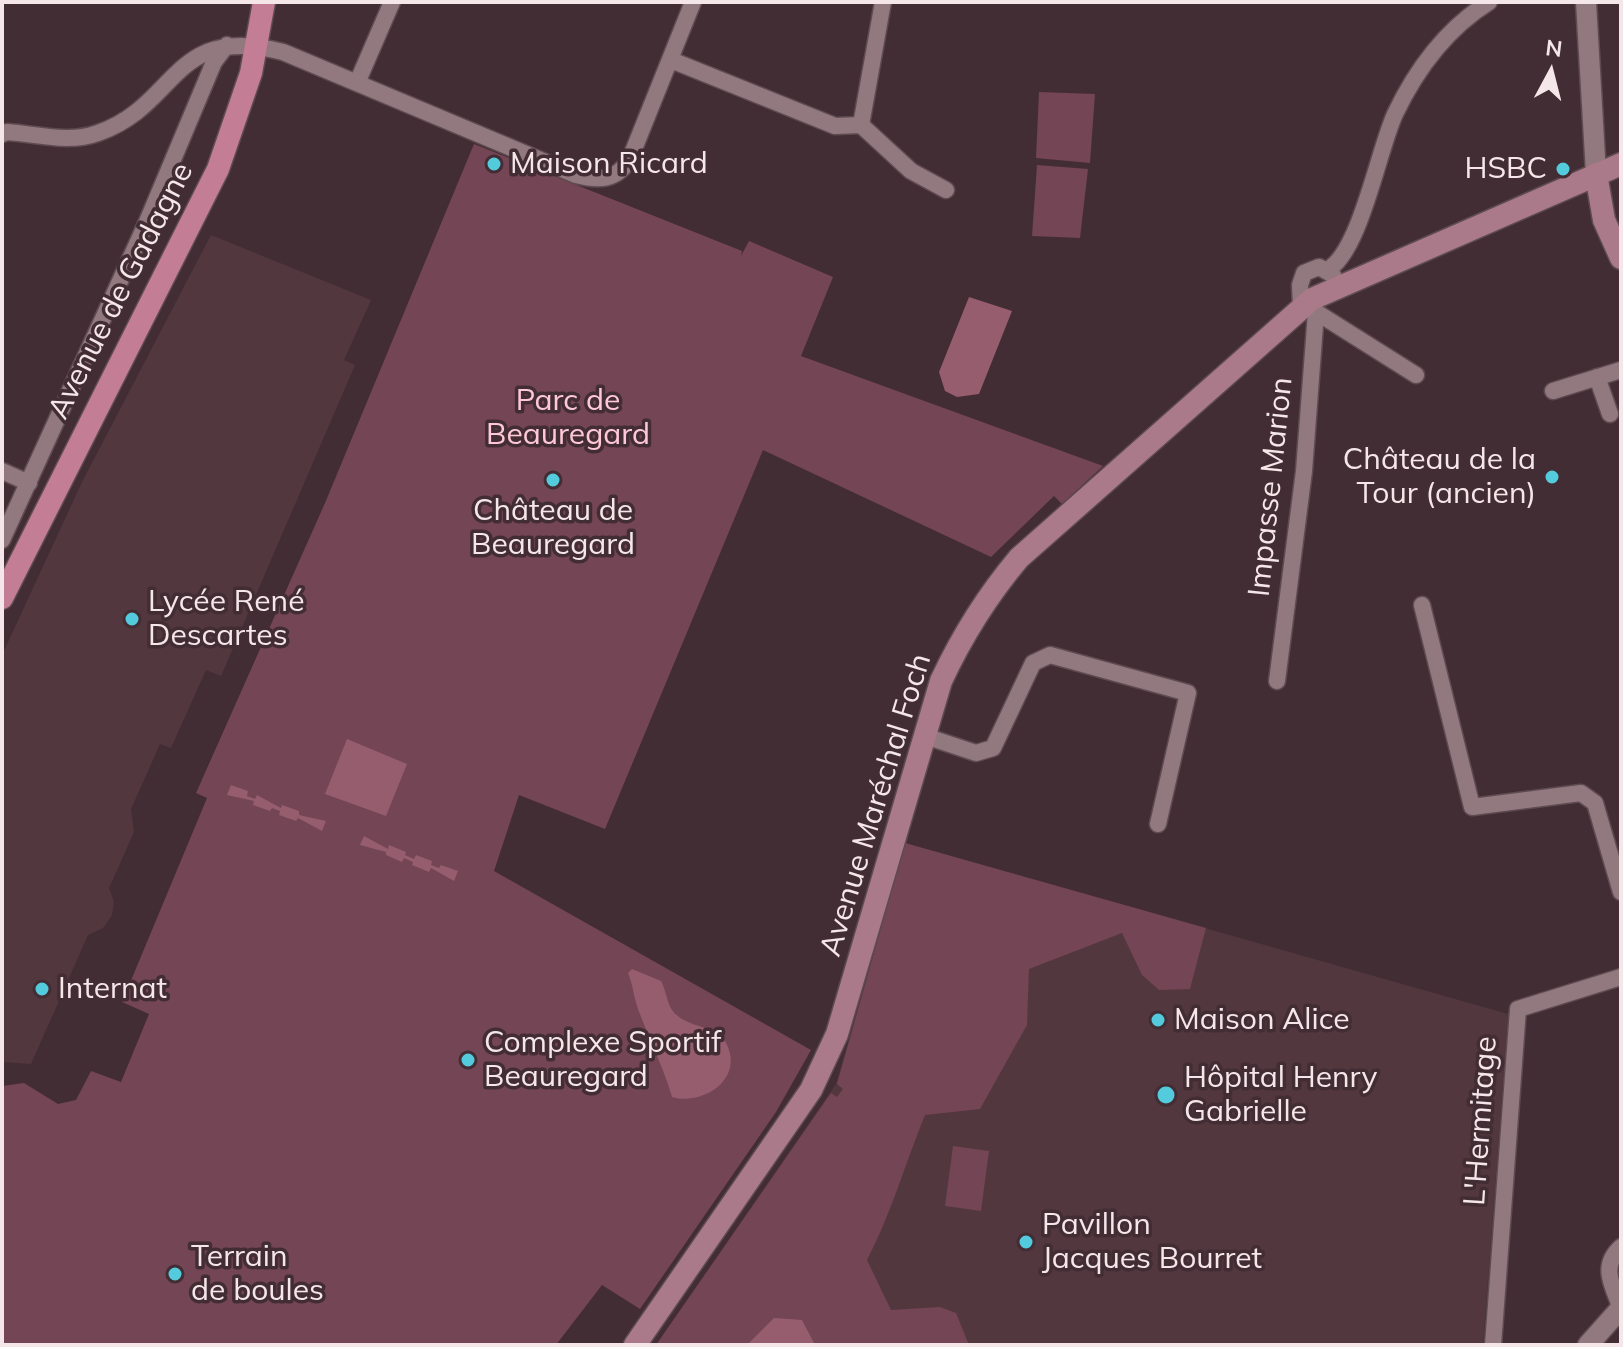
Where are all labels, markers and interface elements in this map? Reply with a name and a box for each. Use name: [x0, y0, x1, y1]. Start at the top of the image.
north arrow: [1511, 32, 1591, 112]
text: N: [1544, 33, 1564, 63]
place label: Maison Ricard: [510, 146, 708, 182]
place label: HSBC: [1464, 151, 1547, 187]
marker: Maison Ricard: [485, 155, 503, 173]
street label: Avenue de Gadagne: [41, 157, 201, 425]
marker: HSBC: [1554, 160, 1572, 178]
street label: Impasse Marion: [1242, 375, 1300, 599]
park label: Parc de Beauregard: [486, 383, 650, 454]
place label: Château de la Tour (ancien): [1343, 442, 1536, 512]
marker: Château de la Tour (ancien): [1543, 468, 1561, 486]
marker: Château de Beauregard: [544, 471, 562, 489]
place label: Château de Beauregard: [471, 493, 635, 564]
place label: Lycée René Descartes: [148, 584, 304, 654]
marker: Lycée René Descartes: [123, 610, 141, 628]
street label: Avenue Maréchal Foch: [813, 649, 939, 961]
place label: Internat: [58, 971, 167, 1007]
marker: Internat: [33, 980, 51, 998]
place label: Maison Alice: [1174, 1002, 1349, 1038]
marker: Maison Alice: [1149, 1011, 1167, 1029]
place label: Complexe Sportif Beauregard: [484, 1025, 721, 1096]
street label: L'Hermitage: [1457, 1035, 1505, 1207]
marker: Complexe Sportif Beauregard: [459, 1051, 477, 1069]
place label: Hôpital Henry Gabrielle: [1184, 1060, 1377, 1130]
marker: Hôpital Henry Gabrielle: [1155, 1084, 1177, 1106]
place label: Pavillon Jacques Bourret: [1042, 1207, 1262, 1278]
marker: Pavillon Jacques Bourret: [1017, 1233, 1035, 1251]
place label: Terrain de boules: [191, 1239, 324, 1310]
marker: Terrain de boules: [166, 1265, 184, 1283]

